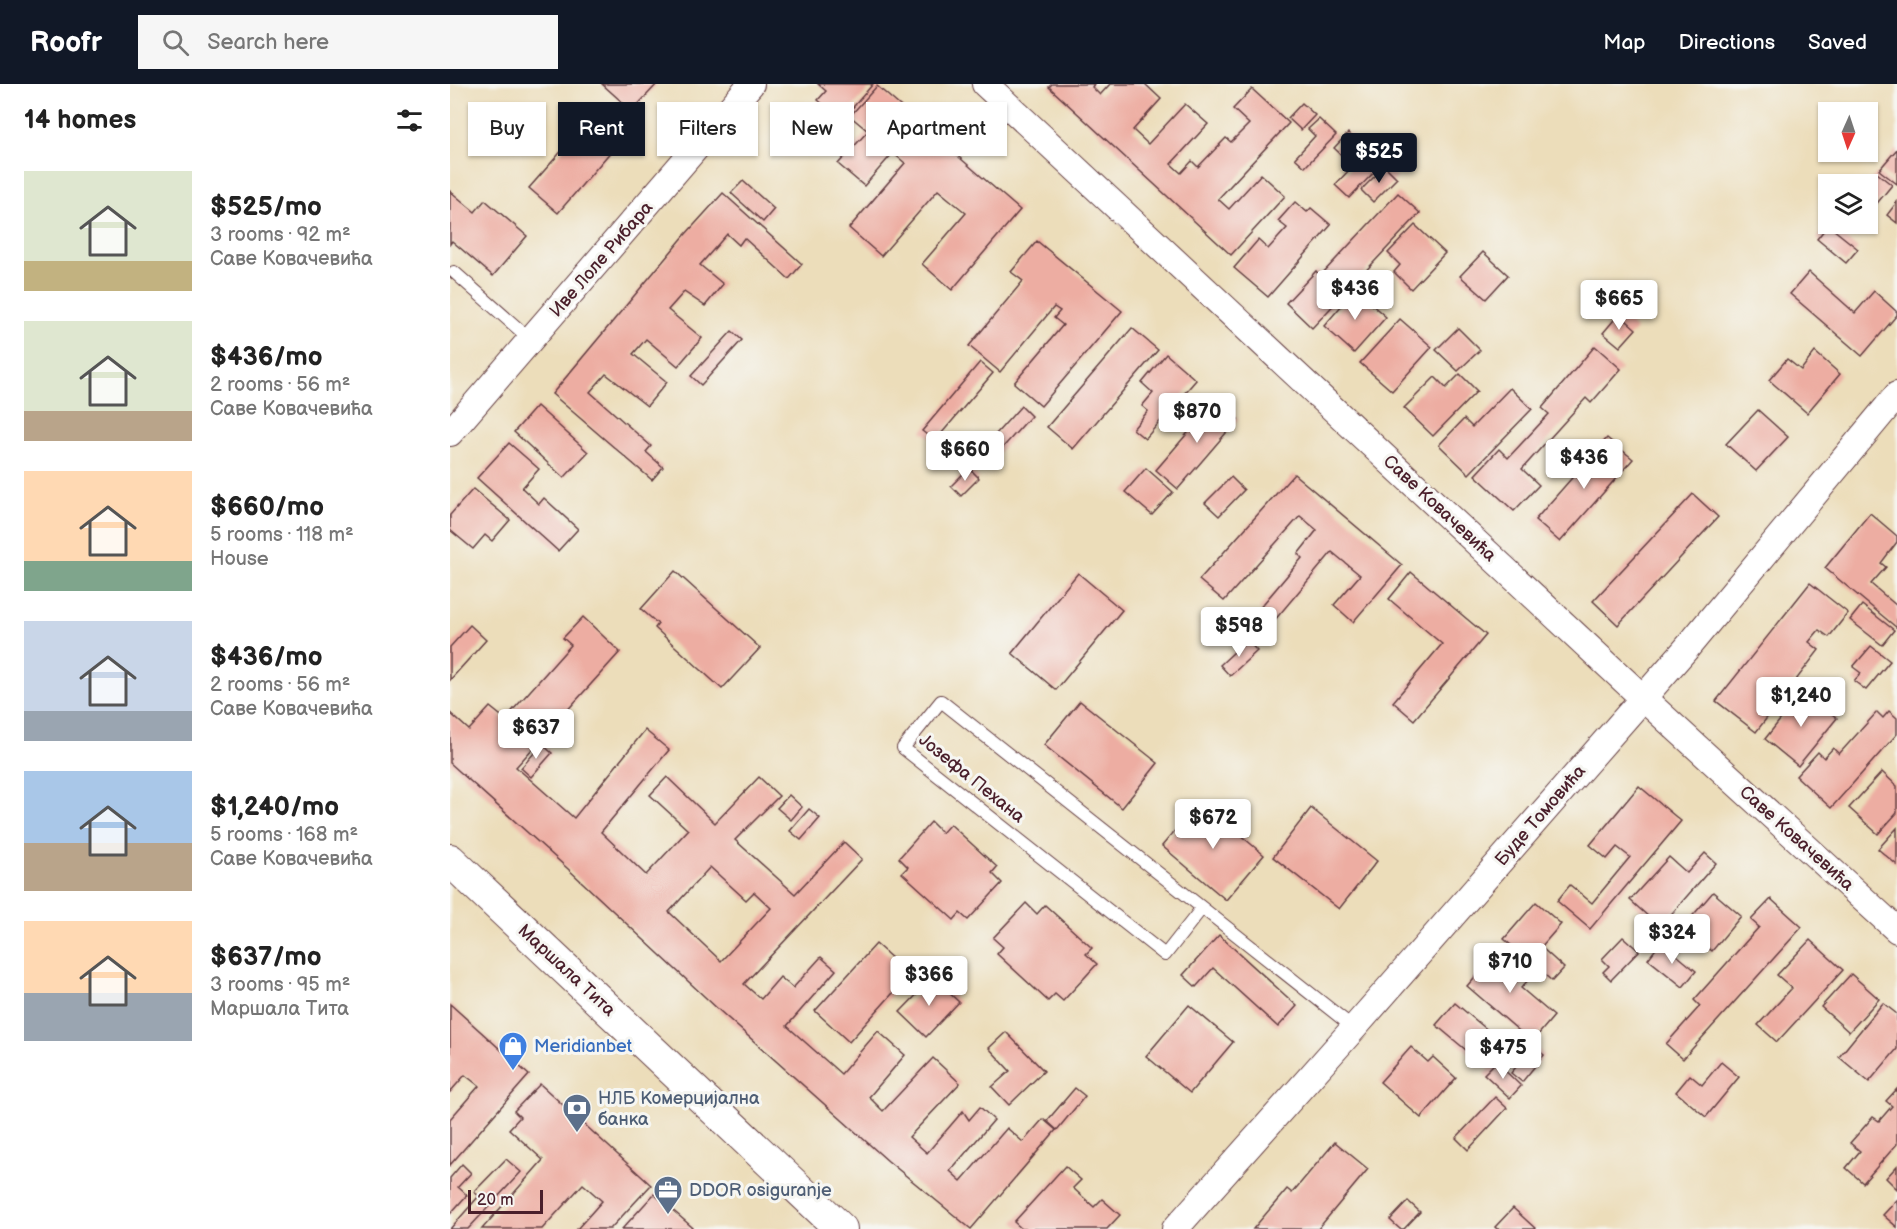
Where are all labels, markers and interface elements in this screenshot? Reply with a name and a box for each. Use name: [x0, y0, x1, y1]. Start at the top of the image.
search box: [138, 15, 558, 69]
text: Roofr: [30, 26, 102, 59]
icon: search: [159, 26, 192, 59]
text: Search here: [207, 29, 329, 56]
text: Map: [1603, 30, 1646, 55]
text: Directions: [1679, 30, 1775, 55]
text: Saved: [1808, 30, 1867, 55]
chip: Buy: [468, 102, 546, 156]
chip: Rent: [558, 102, 645, 156]
chip: Filters: [657, 102, 758, 156]
chip: New: [770, 102, 854, 156]
chip: Apartment: [866, 102, 1007, 156]
north arrow: [1818, 102, 1878, 162]
map controls: [1818, 102, 1878, 234]
icon: filters: [393, 104, 426, 137]
text: 14 homes: [24, 105, 136, 136]
pin: $525: [1343, 133, 1415, 184]
text: $525: [1355, 140, 1403, 164]
button: layers: [1818, 174, 1878, 234]
text: $525/mo: [210, 192, 322, 223]
icon: home: [72, 195, 144, 267]
street label: Иве Лоле Рибара: [546, 197, 657, 321]
text: 3 rooms · 92 m²: [210, 223, 351, 247]
text: Саве Ковачевића: [210, 247, 373, 271]
pin: $436: [1319, 270, 1391, 321]
text: $436: [1331, 277, 1379, 301]
pin: $665: [1583, 280, 1655, 331]
text: $665: [1595, 287, 1643, 311]
text: $436/mo: [210, 342, 323, 373]
icon: home: [72, 345, 144, 417]
text: 2 rooms · 56 m²: [210, 373, 350, 397]
pin: $870: [1161, 393, 1233, 444]
text: Саве Ковачевића: [210, 397, 373, 421]
text: $870: [1173, 400, 1221, 424]
pin: $660: [929, 431, 1001, 482]
text: $660: [940, 438, 990, 462]
pin: $436: [1548, 439, 1620, 490]
text: $436: [1560, 446, 1608, 470]
street label: Саве Ковачевића: [1379, 451, 1501, 566]
text: $660/mo: [210, 492, 324, 523]
icon: home: [72, 495, 144, 567]
text: 5 rooms · 118 m²: [210, 523, 354, 547]
text: House: [210, 547, 269, 571]
pin: $598: [1203, 607, 1275, 658]
text: $598: [1215, 614, 1263, 638]
text: $436/mo: [210, 642, 323, 673]
icon: home: [72, 645, 144, 717]
text: 2 rooms · 56 m²: [210, 673, 350, 697]
pin: $1,240: [1752, 677, 1850, 728]
text: $1,240: [1770, 684, 1832, 708]
text: Саве Ковачевића: [210, 697, 373, 721]
pin: $637: [500, 709, 572, 760]
text: $637: [512, 716, 560, 740]
street label: Јозефа Пехана: [915, 729, 1029, 828]
street label: Буде Томовића: [1491, 760, 1590, 870]
street label: Саве Ковачевића: [1735, 782, 1858, 895]
text: $1,240/mo: [210, 792, 339, 823]
icon: home: [72, 795, 144, 867]
pin: $672: [1177, 799, 1249, 850]
text: $672: [1189, 806, 1237, 830]
text: 5 rooms · 168 m²: [210, 823, 358, 847]
text: Саве Ковачевића: [210, 847, 373, 871]
pin: $324: [1636, 914, 1708, 965]
street label: Маршала Тита: [514, 920, 620, 1021]
text: $324: [1648, 921, 1696, 945]
text: $637/mo: [210, 942, 322, 973]
pin: $710: [1474, 943, 1546, 994]
icon: home: [72, 945, 144, 1017]
text: $710: [1487, 950, 1533, 974]
pin: $366: [893, 956, 965, 1007]
text: $366: [904, 963, 954, 987]
text: 3 rooms · 95 m²: [210, 973, 350, 997]
text: Маршала Тита: [210, 997, 349, 1021]
pin: $475: [1467, 1029, 1539, 1080]
shop icon: Meridianbet: [497, 1030, 529, 1072]
place label: Meridianbet: [534, 1036, 633, 1057]
text: $475: [1479, 1036, 1527, 1060]
place label: НЛБ Комерцијална банка: [598, 1088, 760, 1130]
bank icon: НЛБ Комерцијална банка: [561, 1092, 593, 1134]
office icon: DDOR osiguranje: [652, 1174, 684, 1216]
place label: DDOR osiguranje: [689, 1180, 832, 1201]
scale bar: [468, 1187, 543, 1214]
text: 20 m: [477, 1191, 513, 1210]

